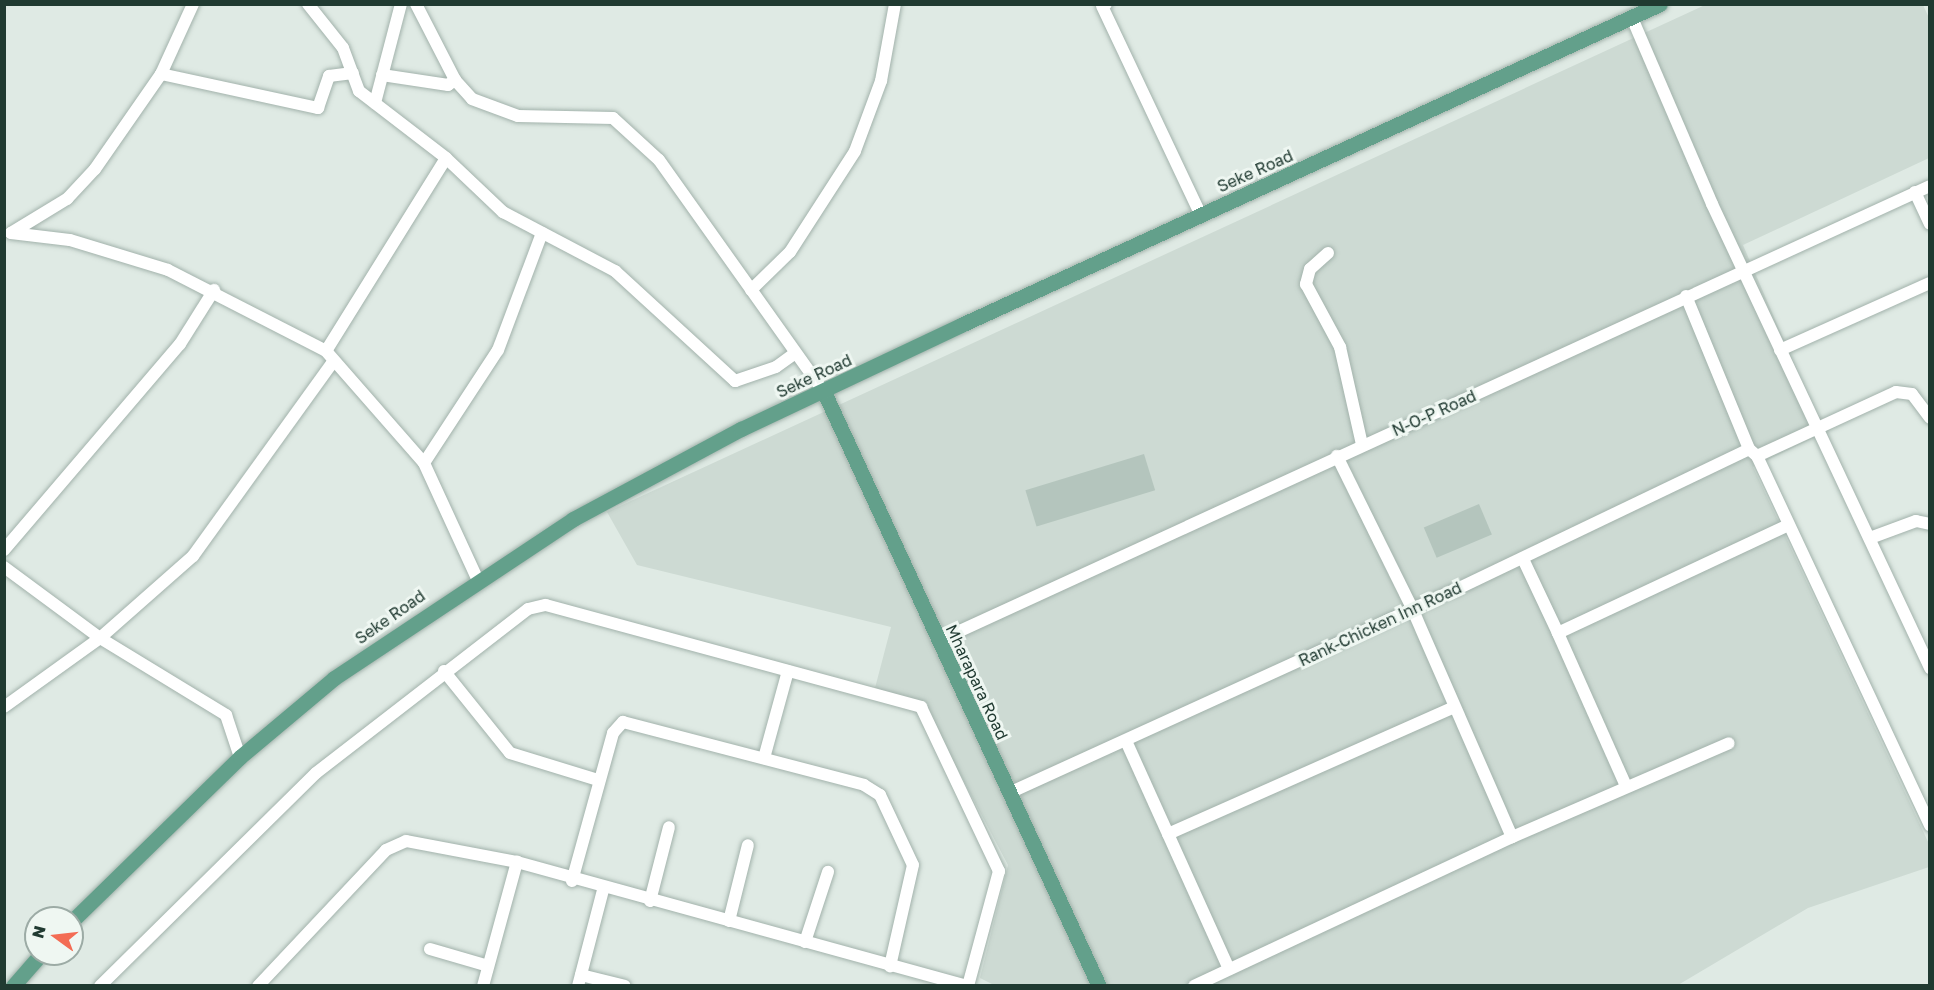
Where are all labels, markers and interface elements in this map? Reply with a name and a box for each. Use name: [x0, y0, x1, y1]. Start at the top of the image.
street label: Seke Road: [1214, 146, 1296, 196]
street label: Seke Road: [773, 350, 855, 402]
street label: N-O-P Road: [1389, 386, 1479, 440]
street label: Rank-Chicken Inn Road: [1295, 578, 1465, 670]
street label: Seke Road: [351, 586, 429, 648]
street label: Mharapara Road: [942, 621, 1012, 743]
north arrow: [24, 906, 84, 966]
text: N: [27, 923, 50, 940]

